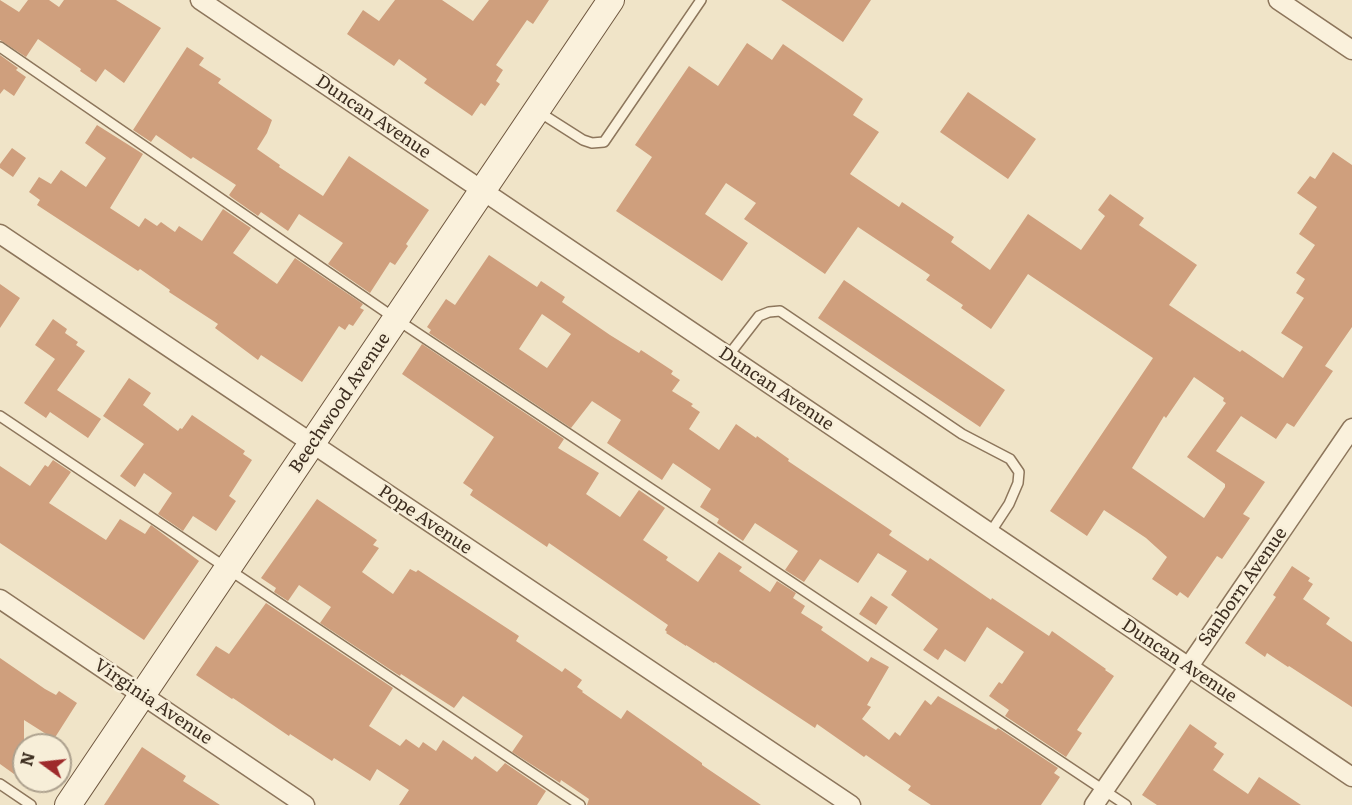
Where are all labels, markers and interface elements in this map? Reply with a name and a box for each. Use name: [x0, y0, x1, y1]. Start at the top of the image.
street label: Duncan Avenue: [311, 71, 435, 163]
street label: Beechwood Avenue: [285, 329, 395, 477]
street label: Duncan Avenue: [714, 343, 838, 435]
street label: Pope Avenue: [374, 481, 476, 559]
street label: Sanborn Avenue: [1194, 523, 1292, 651]
street label: Duncan Avenue: [1117, 615, 1241, 707]
street label: Virginia Avenue: [90, 654, 216, 750]
north arrow: [12, 733, 72, 793]
text: N: [13, 749, 40, 768]

